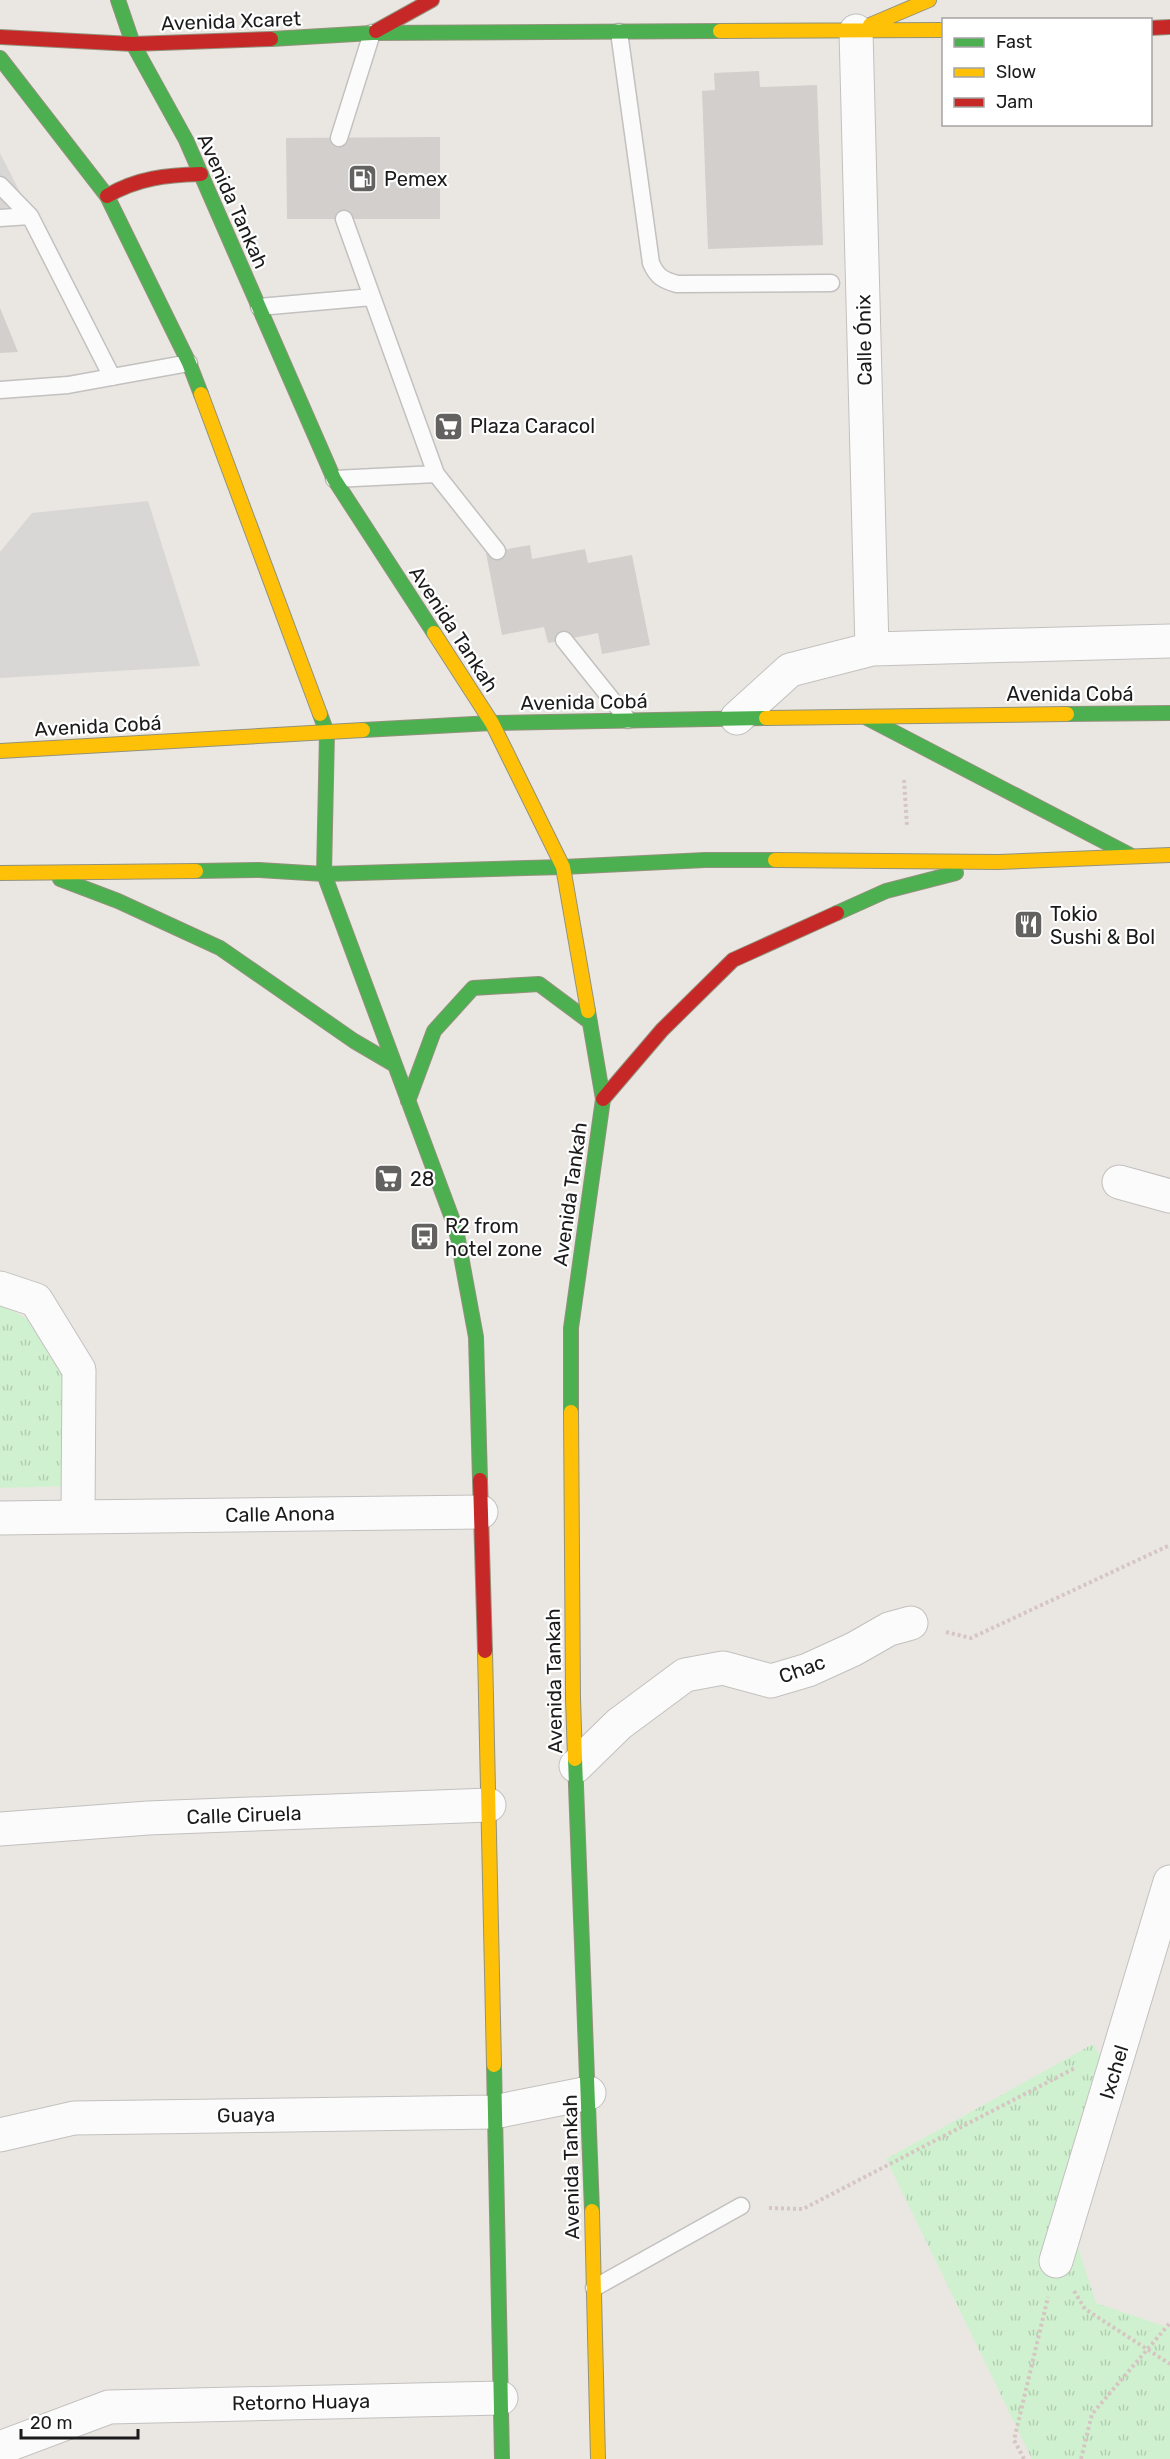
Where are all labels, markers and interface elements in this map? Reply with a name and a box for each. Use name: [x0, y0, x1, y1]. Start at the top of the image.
street label: Avenida Xcaret: [161, 7, 302, 35]
legend: [942, 18, 1152, 126]
text: Fast: [996, 31, 1032, 53]
text: Slow: [996, 61, 1036, 83]
text: Jam: [996, 91, 1033, 113]
street label: Avenida Tankah: [193, 130, 273, 272]
fuel station icon: Pemex: [347, 163, 379, 195]
place label: Pemex: [384, 167, 448, 191]
street label: Calle Ónix: [851, 294, 877, 386]
supermarket icon: Plaza Caracol: [433, 410, 465, 442]
place label: Plaza Caracol: [470, 414, 595, 438]
street label: Avenida Tankah: [404, 562, 504, 696]
street label: Avenida Cobá: [1006, 682, 1134, 706]
street label: Avenida Cobá: [520, 689, 648, 715]
street label: Avenida Cobá: [34, 711, 162, 741]
place label: Tokio Sushi & Bol: [1050, 902, 1155, 949]
restaurant icon: Tokio Sushi & Bol: [1013, 909, 1045, 941]
street label: Avenida Tankah: [548, 1120, 592, 1268]
supermarket icon: 28: [373, 1163, 405, 1195]
place label: 28: [410, 1167, 434, 1191]
place label: R2 from hotel zone: [445, 1214, 542, 1261]
bus stop icon: R2 from hotel zone: [408, 1221, 440, 1253]
street label: Calle Anona: [225, 1501, 335, 1527]
street label: Avenida Tankah: [541, 1608, 567, 1754]
street label: Chac: [776, 1650, 828, 1688]
street label: Calle Ciruela: [186, 1801, 302, 1829]
street label: Ixchel: [1094, 2042, 1134, 2102]
street label: Avenida Tankah: [558, 2094, 584, 2240]
street label: Guaya: [217, 2102, 275, 2128]
street label: Retorno Huaya: [232, 2389, 370, 2415]
scale bar: [21, 2402, 138, 2440]
text: 20 m: [30, 2412, 72, 2434]

